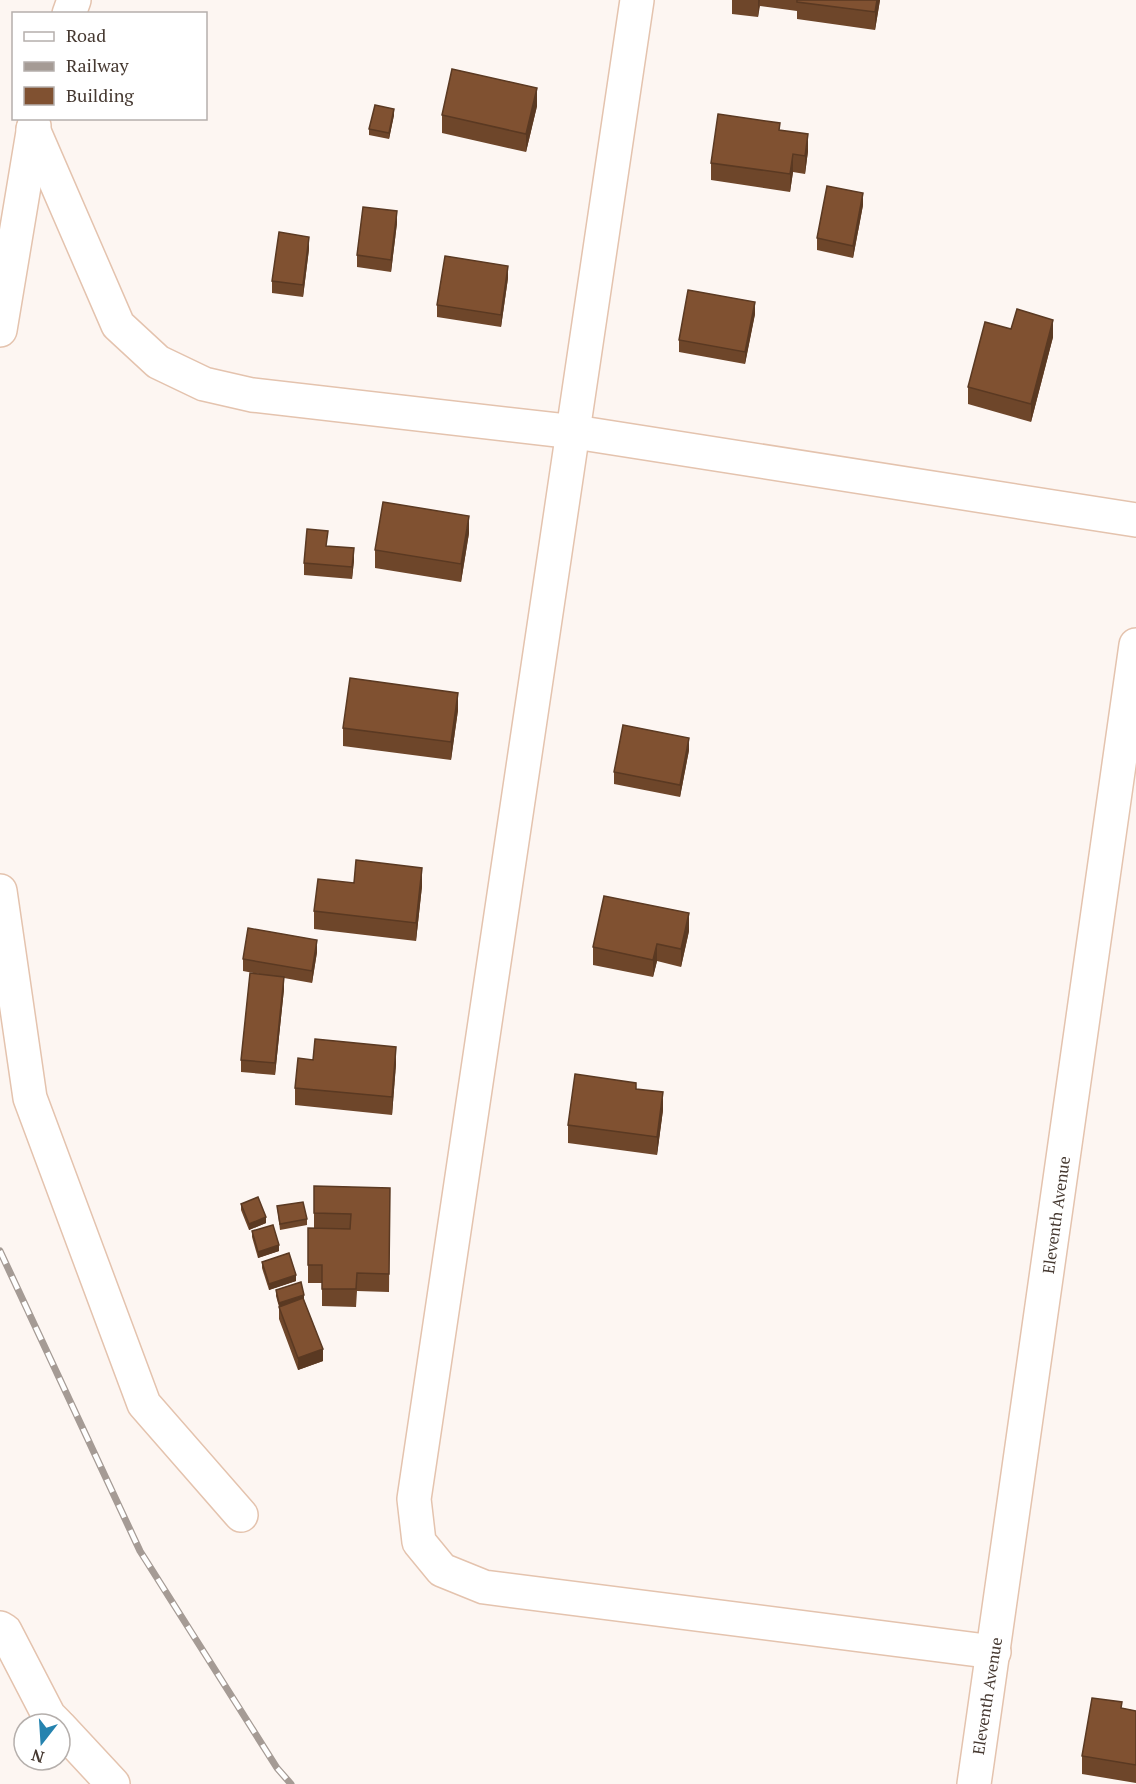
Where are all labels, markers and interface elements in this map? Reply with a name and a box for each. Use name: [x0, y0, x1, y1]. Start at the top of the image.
legend: [12, 12, 207, 120]
text: Road: [66, 23, 106, 47]
text: Railway: [66, 53, 130, 77]
text: Building: [66, 83, 134, 107]
street label: Eleventh Avenue: [1037, 1155, 1075, 1275]
street label: Eleventh Avenue: [967, 1636, 1007, 1756]
north arrow: [12, 1712, 72, 1772]
text: N: [29, 1744, 47, 1769]

